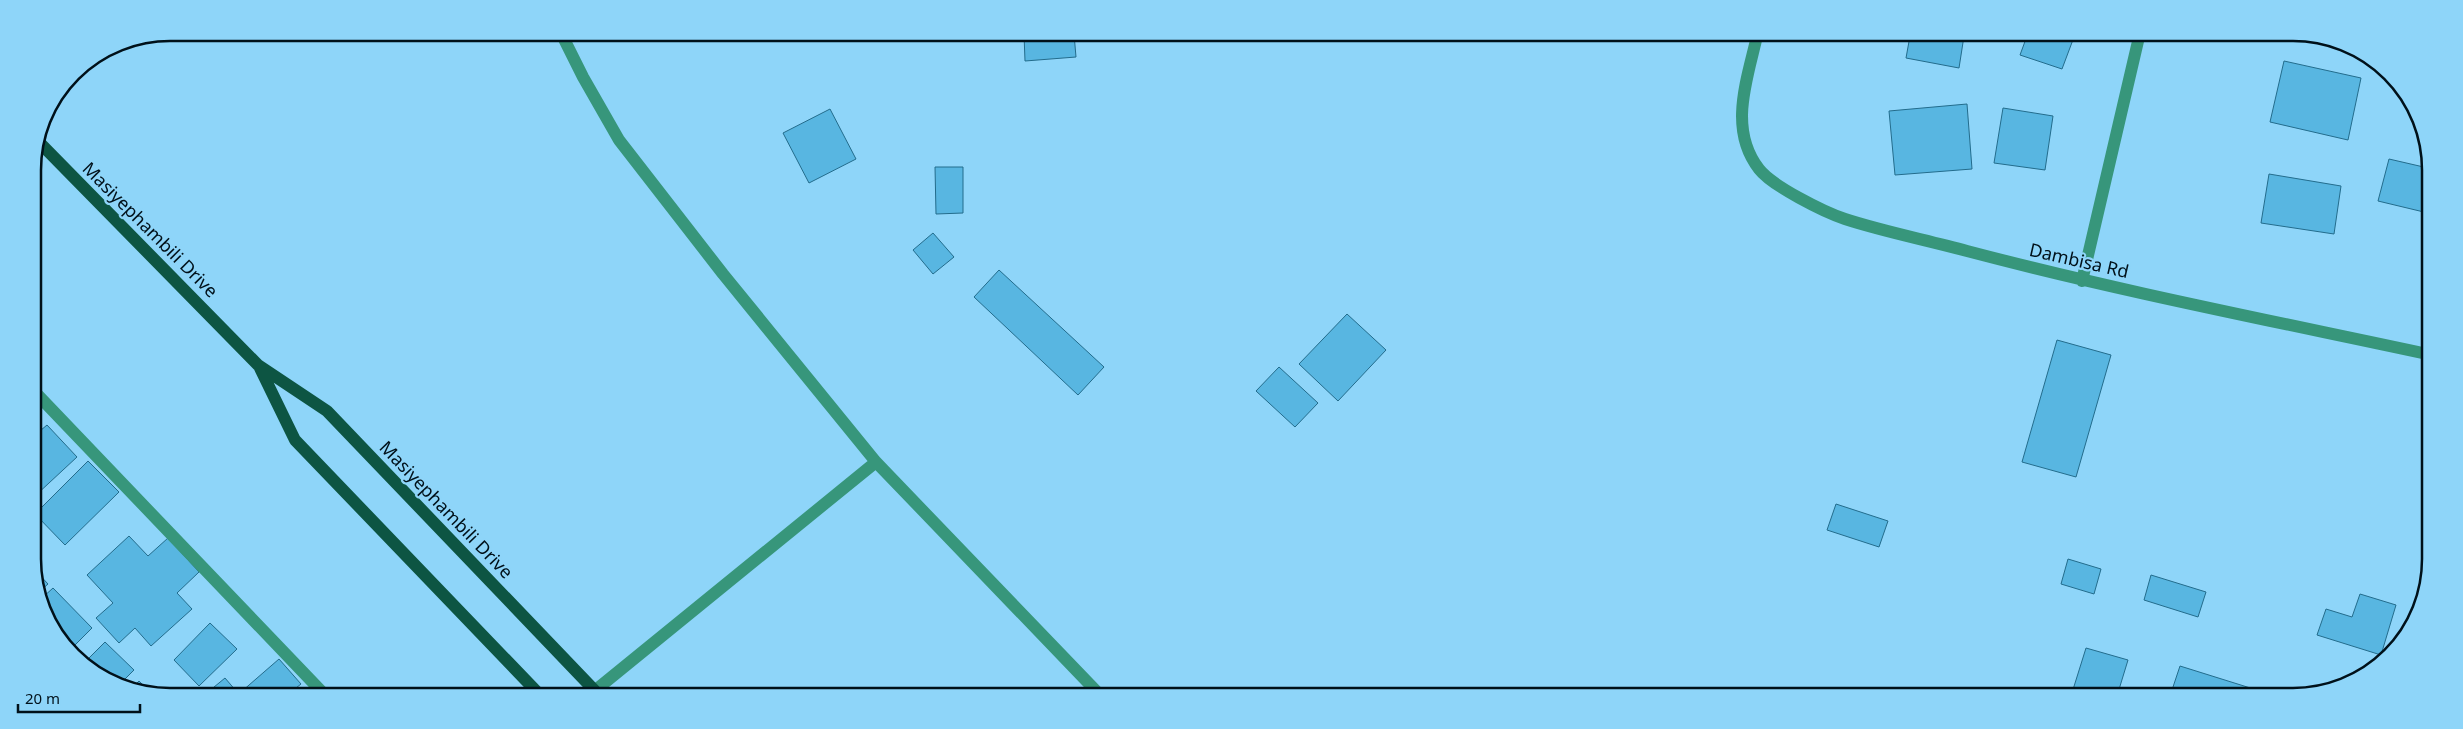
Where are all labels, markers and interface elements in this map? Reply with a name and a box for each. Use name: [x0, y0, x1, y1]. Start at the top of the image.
street label: Masiyephambili Drive: [78, 156, 224, 302]
street label: Dambisa Rd: [2027, 237, 2131, 283]
street label: Masiyephambili Drive: [375, 435, 519, 583]
scale bar: [18, 682, 140, 714]
text: 20 m: [25, 688, 60, 708]

